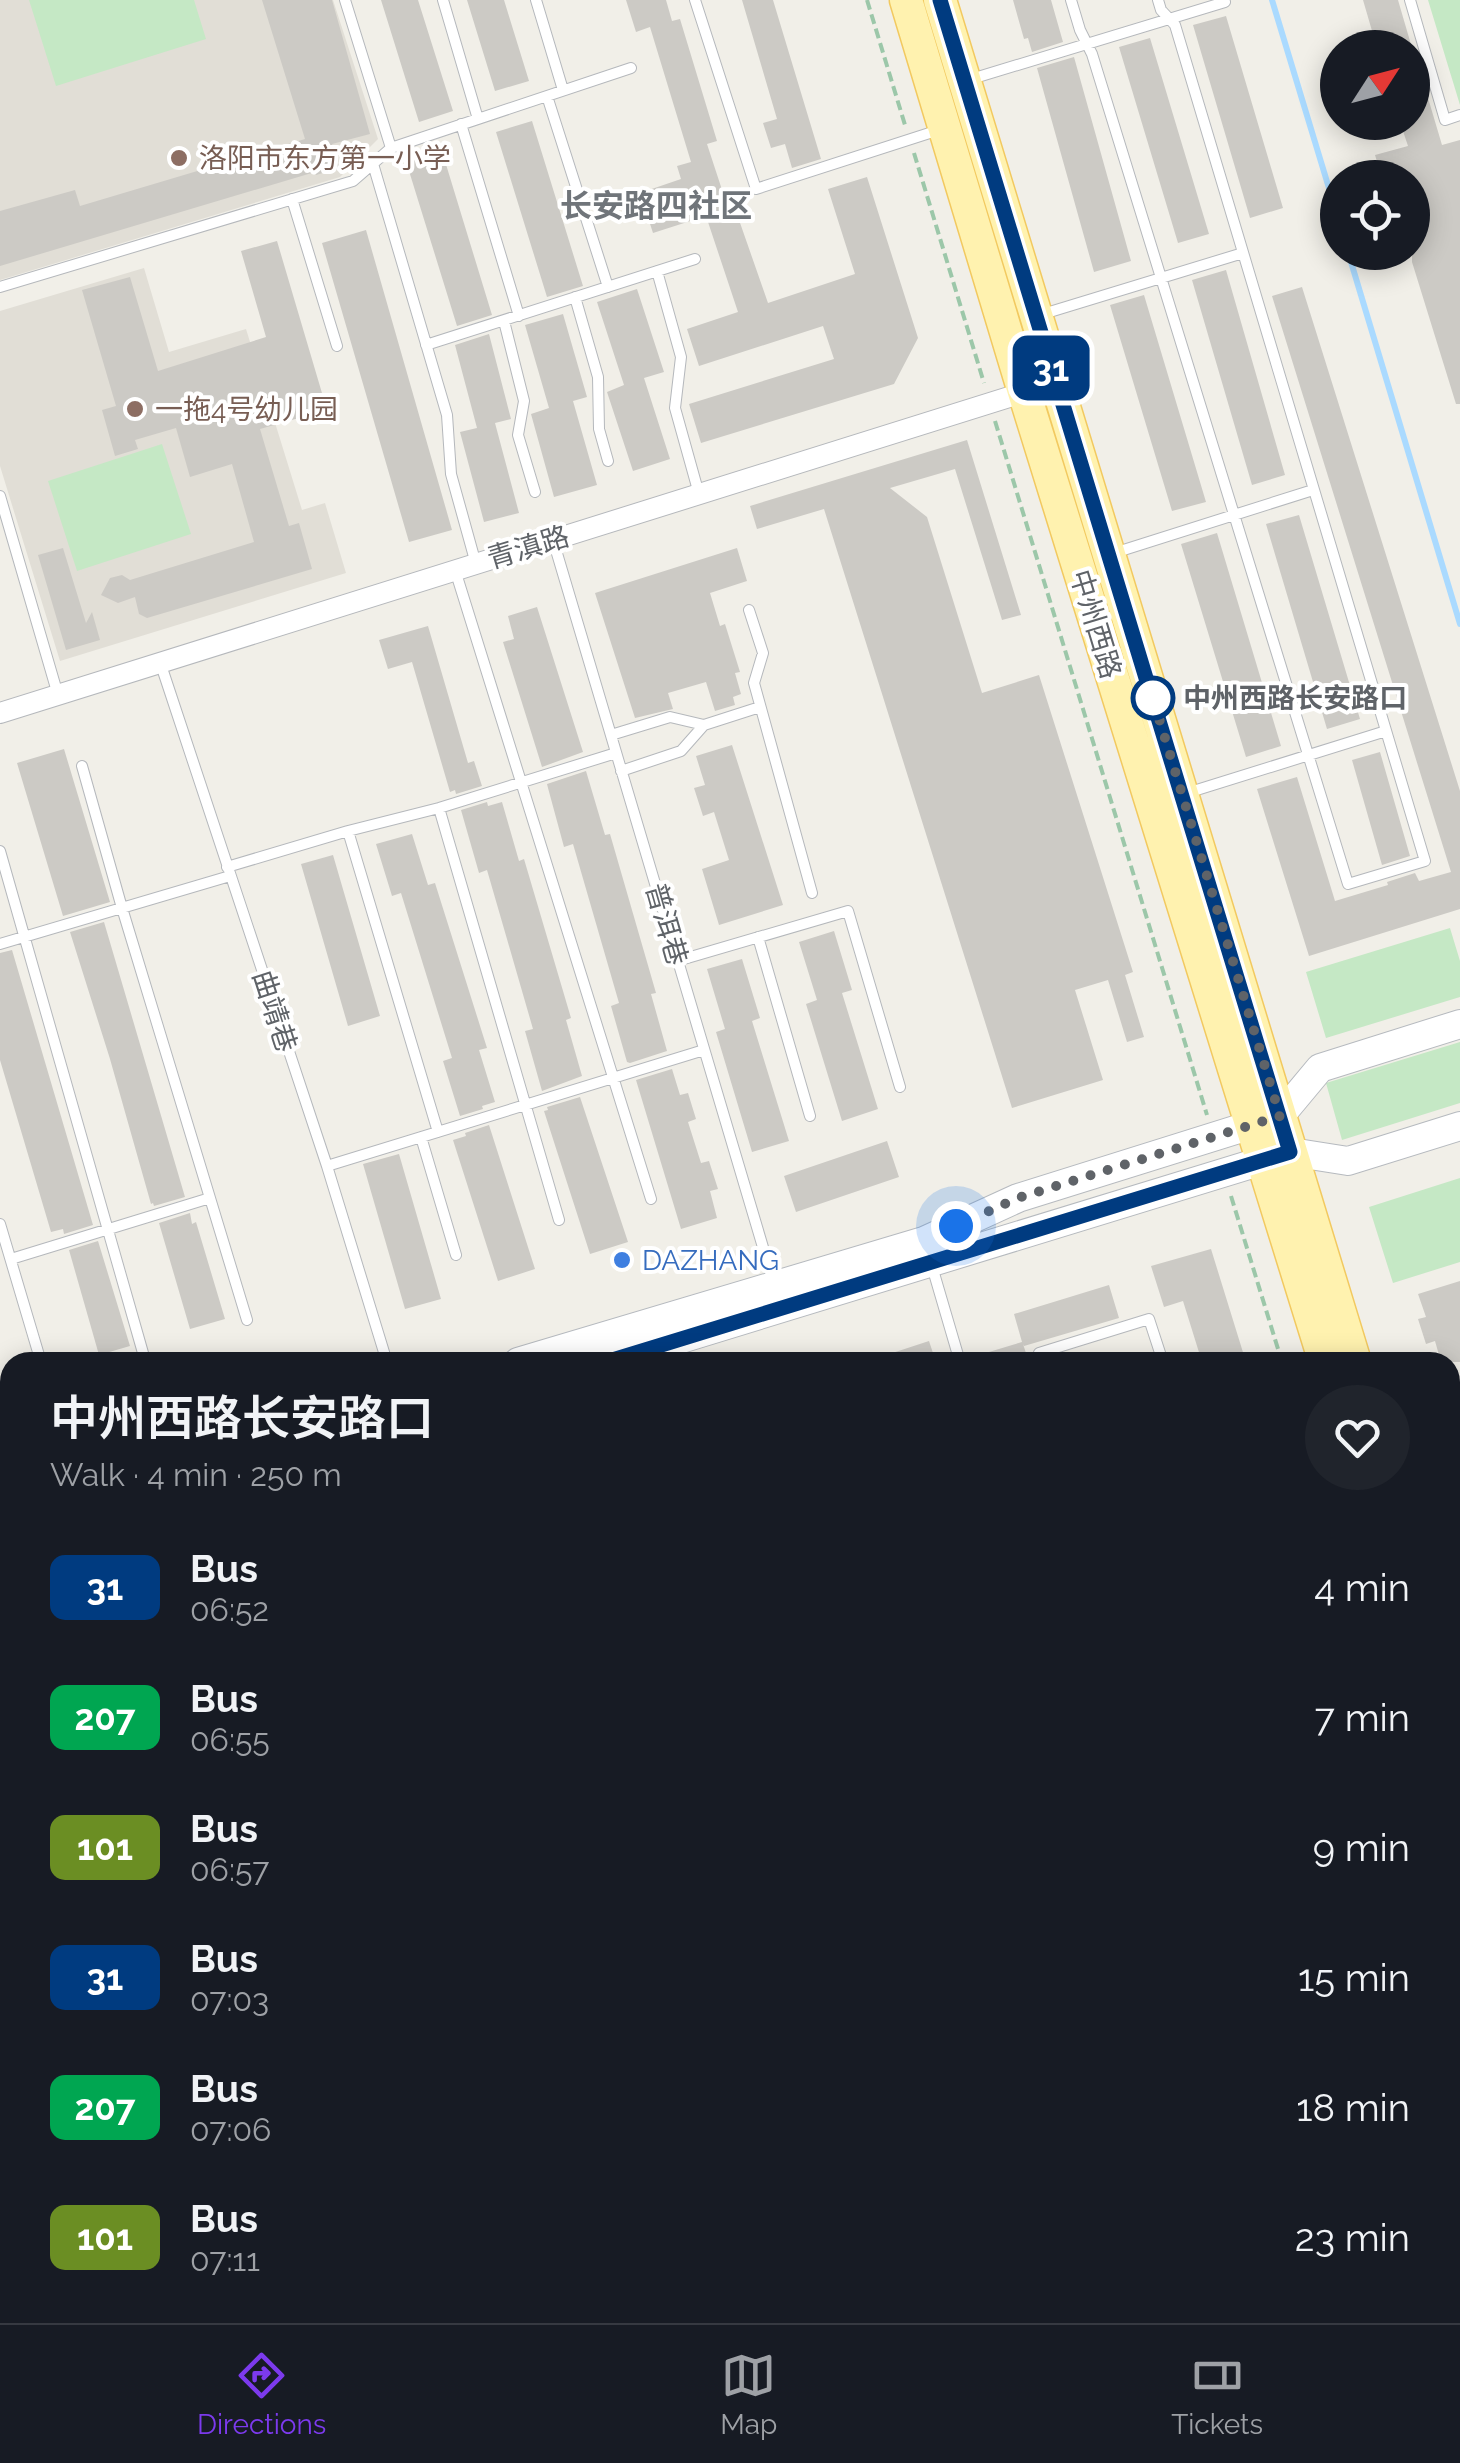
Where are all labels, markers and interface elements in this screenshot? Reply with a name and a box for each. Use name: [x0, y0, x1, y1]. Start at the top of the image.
north arrow: [1320, 30, 1430, 140]
map controls: [1320, 30, 1430, 270]
place label: 洛阳市东方第一小学: [199, 142, 451, 175]
marker: 洛阳市东方第一小学: [168, 147, 190, 169]
button: locate: [1320, 160, 1430, 270]
district label: 长安路四社区: [560, 187, 752, 224]
line badge: 31: [1006, 336, 1096, 400]
text: 31: [1033, 348, 1069, 389]
place label: 一拖4号幼儿园: [155, 393, 338, 426]
marker: 一拖4号幼儿园: [124, 398, 146, 420]
street label: 青滇路: [483, 519, 573, 576]
street label: 中州西路: [1063, 566, 1128, 683]
marker: 中州西路长安路口: [1132, 677, 1174, 719]
place label: 中州西路长安路口: [1183, 682, 1407, 715]
street label: 普洱巷: [639, 879, 694, 969]
street label: 曲靖巷: [246, 966, 303, 1056]
your location: [931, 1201, 981, 1251]
place label: DAZHANG: [642, 1244, 779, 1277]
marker: DAZHANG: [611, 1249, 633, 1271]
button: heart: [1305, 1385, 1410, 1490]
text: 中州西路长安路口: [50, 1390, 434, 1446]
text: Walk · 4 min · 250 m: [50, 1456, 342, 1493]
text: Bus: [190, 1546, 258, 1591]
text: 4 min: [1314, 1565, 1410, 1610]
text: 31: [87, 1567, 123, 1608]
text: 06:52: [190, 1591, 269, 1628]
text: Bus: [190, 1676, 258, 1721]
text: 7 min: [1315, 1695, 1410, 1740]
text: 207: [75, 1697, 135, 1738]
text: 06:55: [190, 1721, 270, 1758]
text: Bus: [190, 1806, 258, 1851]
text: 9 min: [1313, 1825, 1410, 1870]
text: 101: [77, 1827, 133, 1868]
text: 06:57: [190, 1851, 269, 1888]
text: Bus: [190, 1936, 258, 1981]
text: 15 min: [1298, 1955, 1410, 2000]
text: 31: [87, 1957, 123, 1998]
text: 07:03: [190, 1981, 269, 2018]
text: Bus: [190, 2066, 258, 2111]
text: 18 min: [1296, 2085, 1410, 2130]
text: 207: [75, 2087, 135, 2128]
text: 07:06: [190, 2111, 271, 2148]
text: Bus: [190, 2196, 258, 2241]
text: 23 min: [1295, 2215, 1410, 2260]
text: 101: [77, 2217, 133, 2258]
text: 07:11: [190, 2241, 260, 2278]
tab: Directions: [197, 2348, 326, 2441]
tab: Map: [720, 2348, 777, 2441]
tab: Tickets: [1171, 2348, 1263, 2441]

